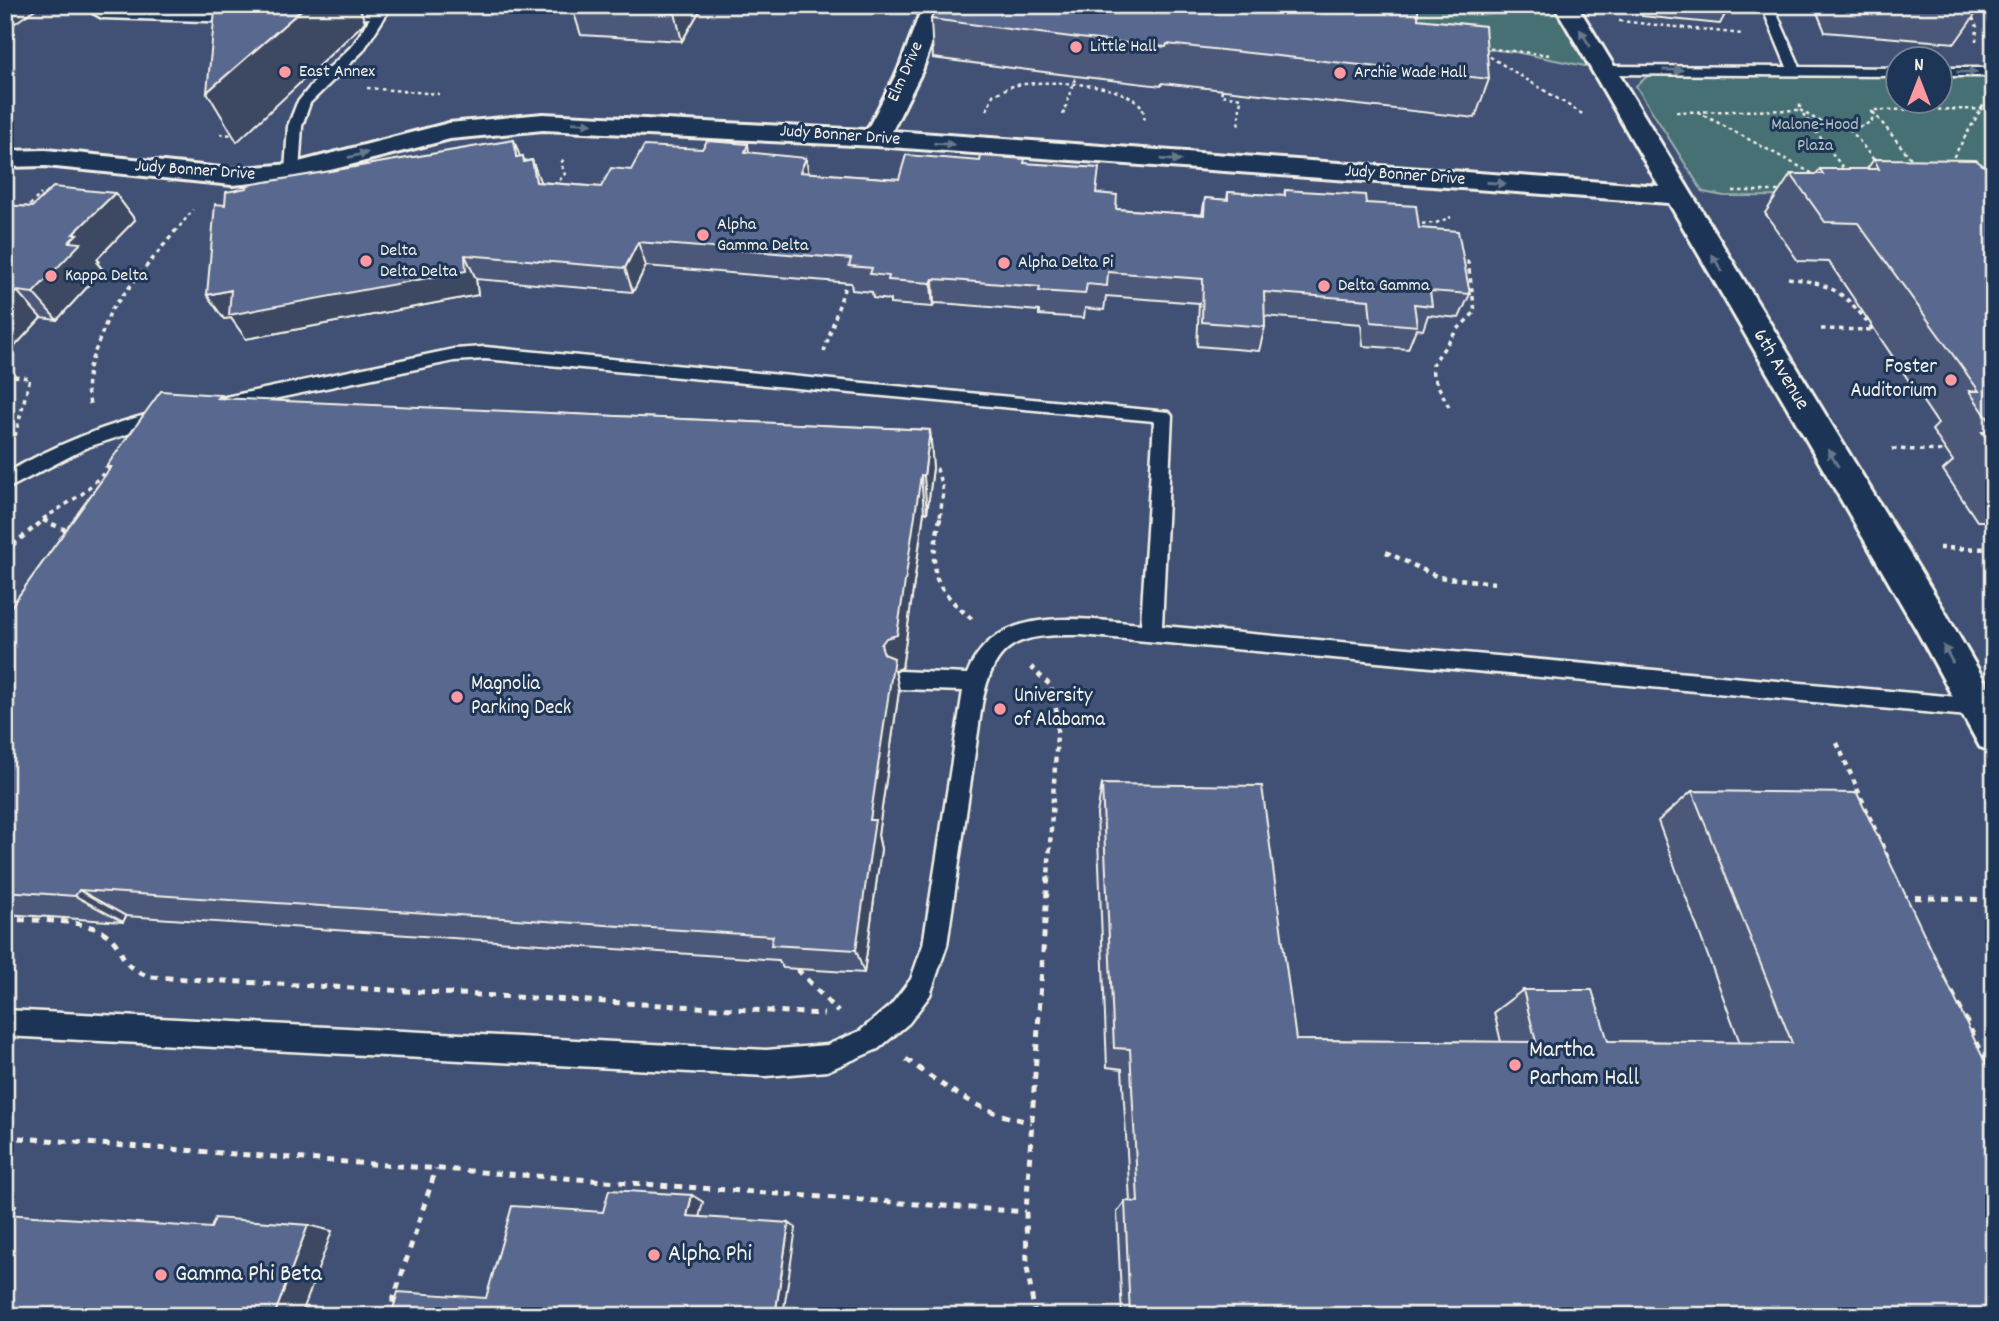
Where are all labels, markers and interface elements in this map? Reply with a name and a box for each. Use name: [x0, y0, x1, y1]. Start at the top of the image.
one-way arrow: [1578, 28, 1591, 47]
place label: Little Hall: [1090, 35, 1157, 60]
street label: Elm Drive: [882, 38, 930, 106]
marker: Little Hall: [1068, 39, 1084, 55]
north arrow: [1884, 46, 1954, 116]
text: N: [1914, 53, 1924, 80]
place label: East Annex: [299, 60, 375, 85]
place label: Archie Wade Hall: [1354, 61, 1468, 86]
marker: East Annex: [277, 64, 293, 80]
one-way arrow: [1662, 64, 1684, 76]
marker: Archie Wade Hall: [1332, 65, 1348, 81]
one-way arrow: [1956, 66, 1978, 78]
park label: Malone-Hood Plaza: [1771, 113, 1859, 159]
one-way arrow: [571, 118, 593, 129]
street label: Judy Bonner Drive: [779, 119, 901, 153]
one-way arrow: [933, 138, 955, 149]
one-way arrow: [348, 150, 369, 160]
street label: Judy Bonner Drive: [134, 154, 256, 188]
one-way arrow: [1160, 155, 1182, 166]
street label: Judy Bonner Drive: [1344, 159, 1466, 193]
one-way arrow: [1485, 178, 1507, 189]
place label: Alpha Gamma Delta: [717, 213, 809, 259]
marker: Alpha Gamma Delta: [695, 227, 711, 243]
place label: Delta Delta Delta: [380, 239, 458, 285]
place label: Alpha Delta Pi: [1018, 251, 1113, 276]
marker: Delta Delta Delta: [358, 253, 374, 269]
one-way arrow: [1711, 253, 1723, 272]
marker: Alpha Delta Pi: [996, 255, 1012, 271]
place label: Kappa Delta: [65, 264, 148, 289]
marker: Kappa Delta: [43, 268, 59, 284]
place label: Delta Gamma: [1338, 274, 1430, 299]
marker: Delta Gamma: [1316, 278, 1332, 294]
street label: 6th Avenue: [1744, 324, 1816, 416]
place label: Foster Auditorium: [1851, 353, 1937, 407]
marker: Foster Auditorium: [1943, 372, 1959, 388]
one-way arrow: [1827, 449, 1839, 468]
one-way arrow: [1943, 644, 1954, 664]
place label: Magnolia Parking Deck: [471, 670, 571, 724]
place label: University of Alabama: [1014, 682, 1106, 736]
marker: Magnolia Parking Deck: [449, 689, 465, 705]
marker: University of Alabama: [992, 701, 1008, 717]
place label: Martha Parham Hall: [1529, 1034, 1640, 1096]
marker: Martha Parham Hall: [1507, 1057, 1523, 1073]
place label: Alpha Phi: [668, 1238, 752, 1272]
marker: Alpha Phi: [646, 1247, 662, 1263]
place label: Gamma Phi Beta: [175, 1258, 323, 1292]
marker: Gamma Phi Beta: [153, 1267, 169, 1283]

